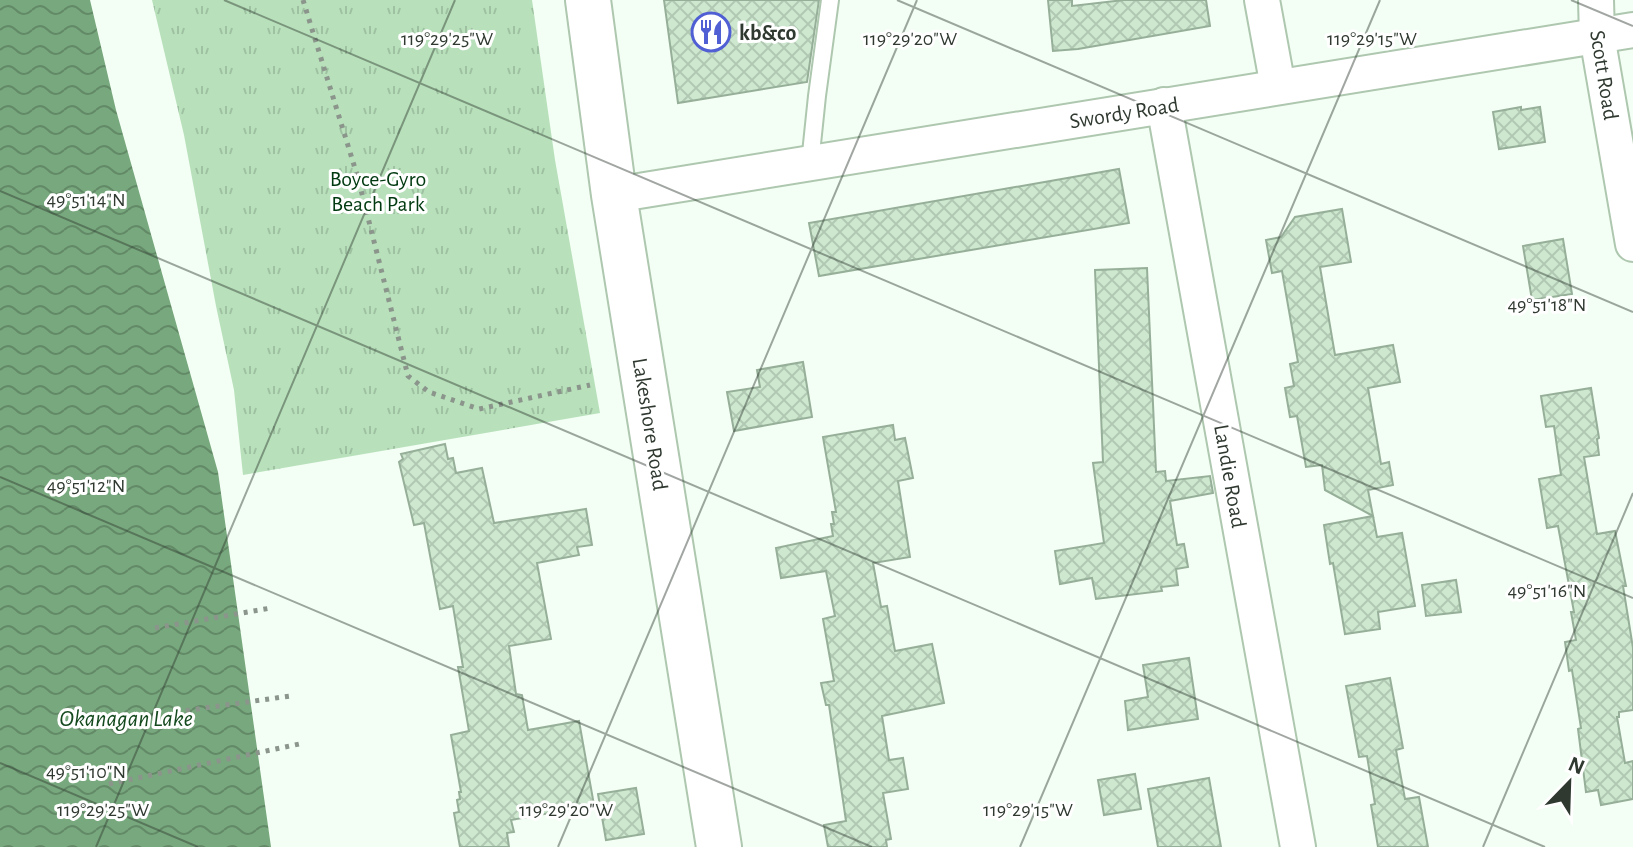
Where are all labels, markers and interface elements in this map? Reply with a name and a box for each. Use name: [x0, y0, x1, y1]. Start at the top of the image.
restaurant icon: kb&co: [690, 11, 732, 53]
place label: kb&co: [739, 22, 797, 44]
text: 119°29'25"W: [401, 29, 493, 49]
text: 119°29'20"W: [863, 29, 957, 49]
text: 119°29'15"W: [1327, 29, 1417, 49]
street label: Scott Road: [1586, 29, 1622, 122]
street label: Swordy Road: [1068, 93, 1180, 132]
park label: Boyce-Gyro Beach Park: [330, 168, 426, 215]
text: 49°51'14"N: [46, 190, 126, 210]
text: 49°51'18"N: [1507, 295, 1587, 315]
street label: Lakeshore Road: [629, 356, 671, 492]
street label: Landie Road: [1210, 423, 1250, 530]
text: 49°51'12"N: [47, 476, 125, 496]
text: 49°51'16"N: [1508, 581, 1586, 601]
water label: Okanagan Lake: [59, 707, 193, 731]
north arrow: [1529, 743, 1609, 823]
text: N: [1565, 752, 1588, 779]
text: 49°51'10"N: [46, 762, 126, 782]
text: 119°29'25"W: [57, 800, 149, 820]
text: 119°29'20"W: [519, 800, 613, 820]
text: 119°29'15"W: [983, 800, 1073, 820]

